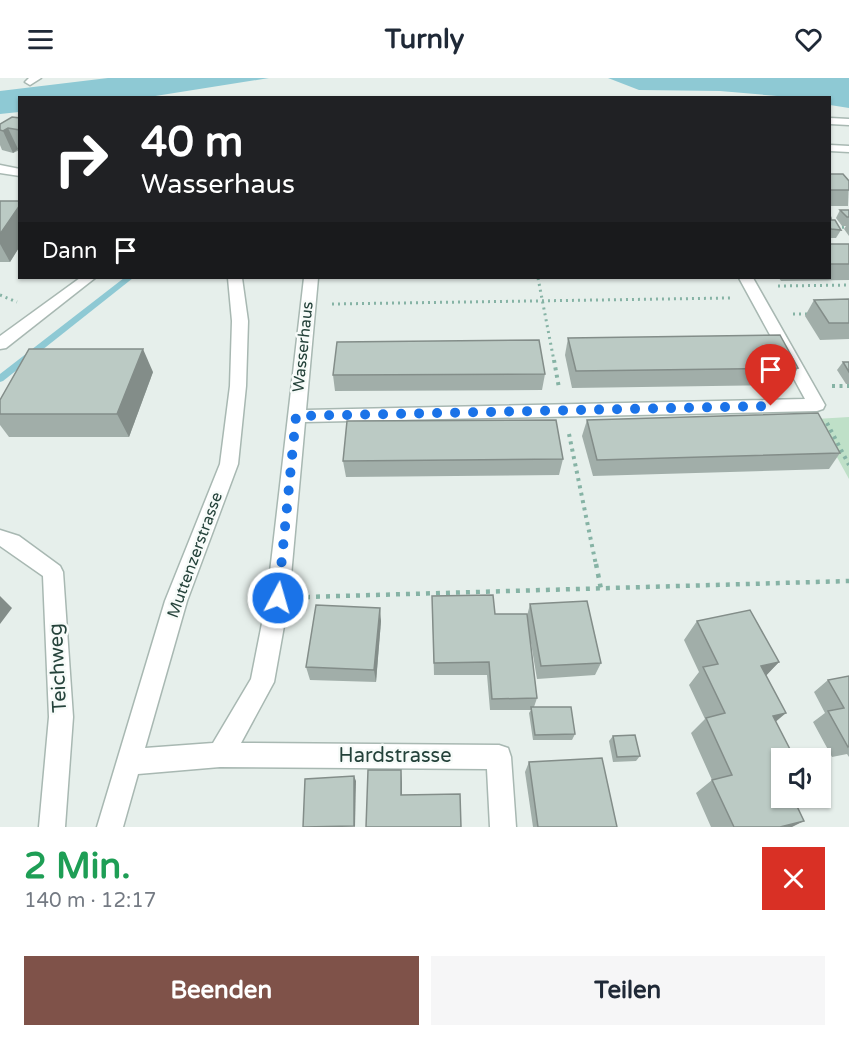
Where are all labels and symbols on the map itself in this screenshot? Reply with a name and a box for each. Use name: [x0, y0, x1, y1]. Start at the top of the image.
street label: Wasserhaus: [288, 301, 318, 393]
pin: [745, 344, 796, 406]
street label: Muttenzerstrasse: [163, 489, 227, 621]
position arrow: [246, 566, 310, 630]
street label: Teichweg: [44, 623, 72, 713]
street label: Hardstrasse: [339, 744, 451, 768]

